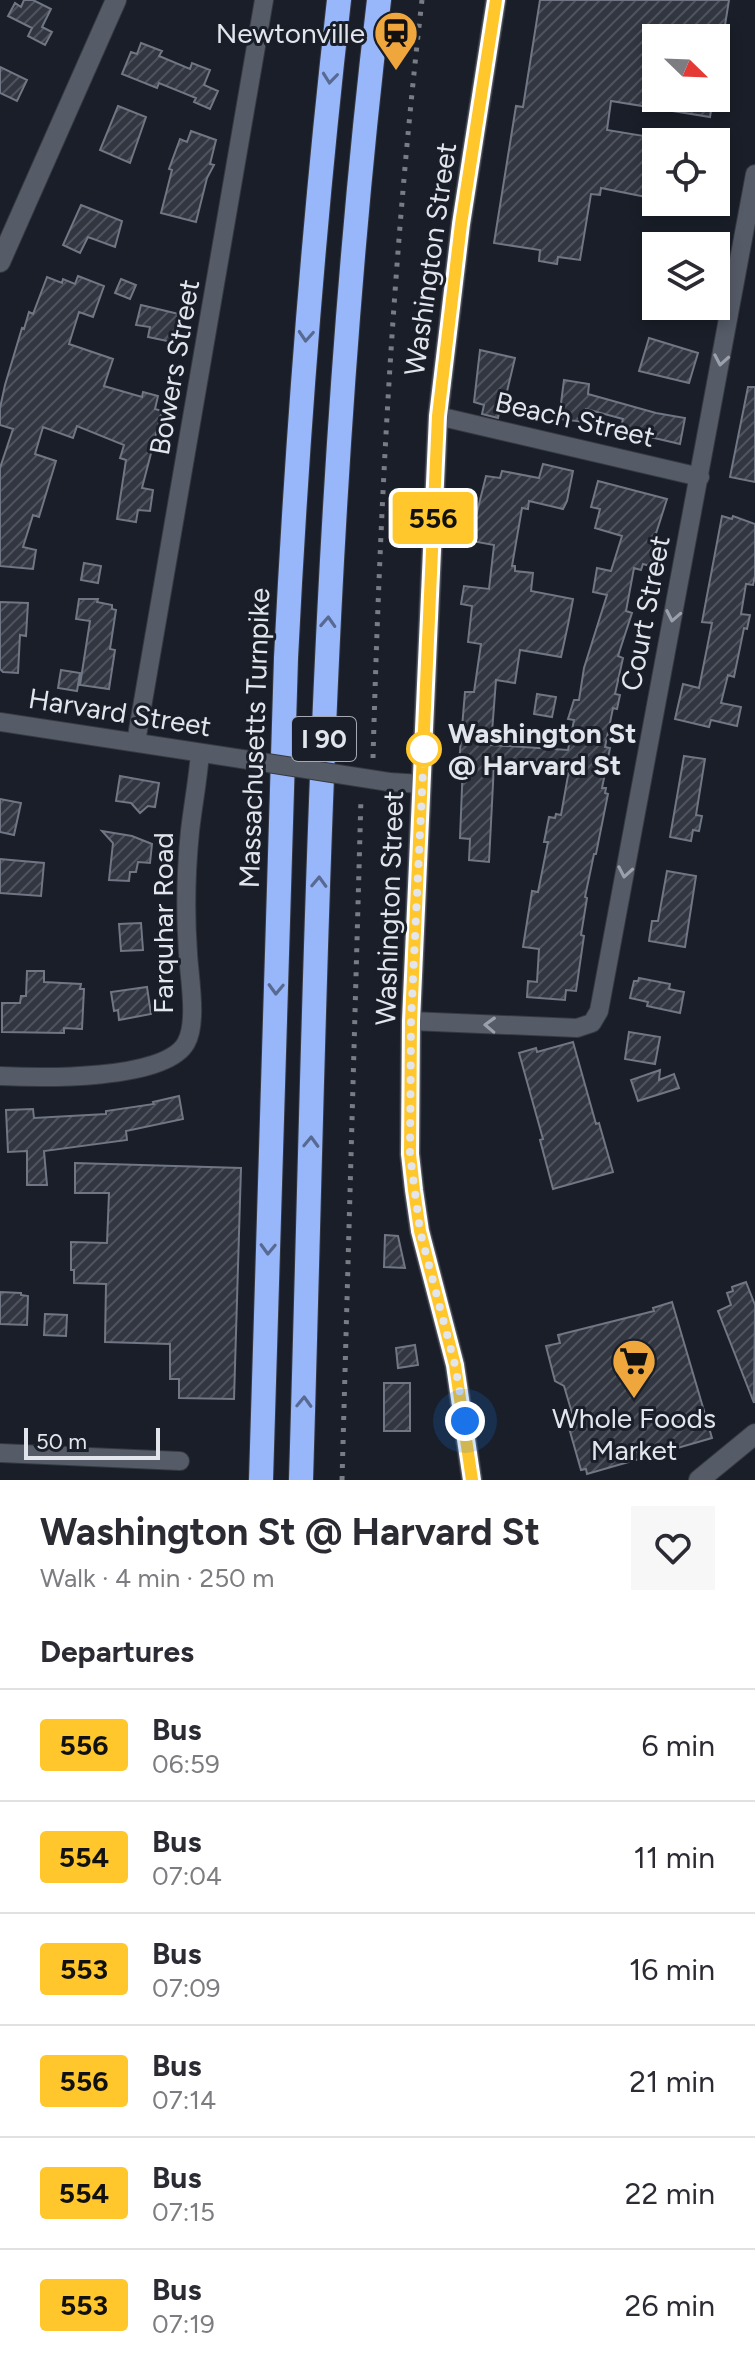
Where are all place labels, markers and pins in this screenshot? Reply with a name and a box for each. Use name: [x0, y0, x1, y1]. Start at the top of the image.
station icon: Newtonville: [372, 9, 420, 72]
place label: Newtonville: [216, 16, 365, 50]
place label: Washington St @ Harvard St: [448, 716, 637, 782]
marker: Washington St @ Harvard St: [407, 732, 441, 766]
supermarket icon: Whole Foods Market: [610, 1337, 658, 1400]
place label: Whole Foods Market: [552, 1401, 716, 1467]

